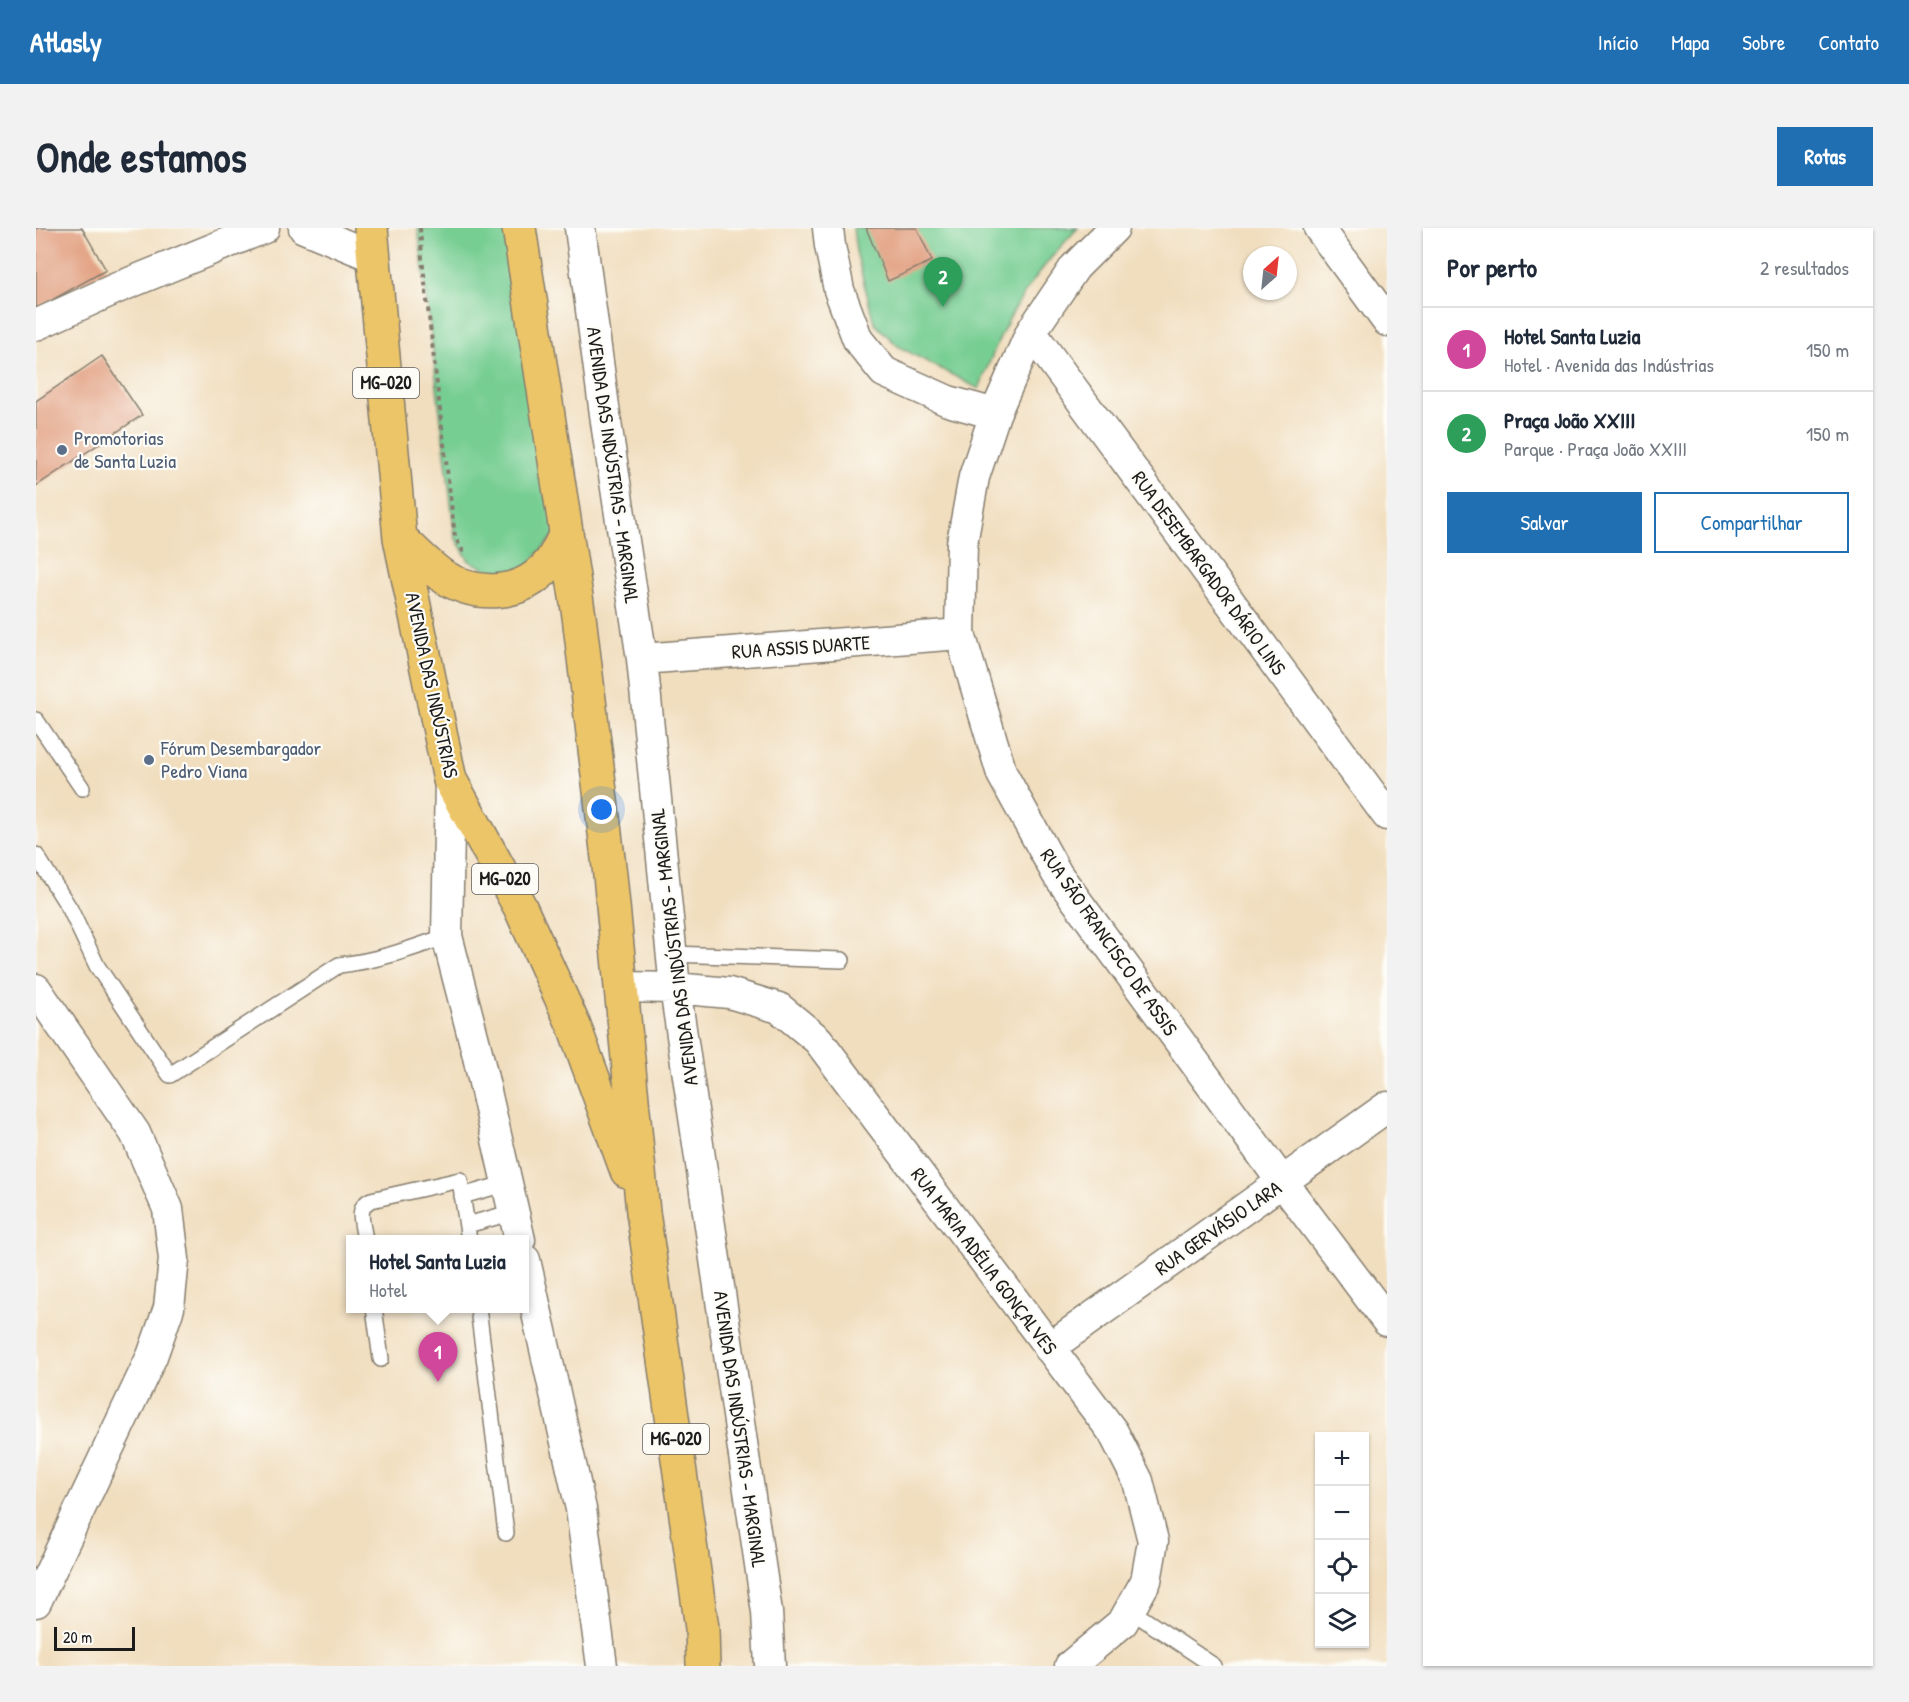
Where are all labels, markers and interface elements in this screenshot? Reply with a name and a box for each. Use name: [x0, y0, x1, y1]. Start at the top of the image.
text: Atlasly: [30, 23, 102, 61]
text: Início: [1598, 28, 1638, 57]
text: Mapa: [1671, 28, 1709, 57]
text: Sobre: [1742, 28, 1785, 57]
text: Contato: [1818, 28, 1879, 57]
button: Rotas: [1777, 127, 1873, 186]
text: Onde estamos: [36, 128, 247, 185]
north arrow: [1243, 246, 1297, 300]
text: Por perto: [1447, 250, 1537, 285]
text: 2 resultados: [1760, 254, 1849, 281]
pin: 2: [924, 257, 962, 307]
text: Hotel Santa Luzia: [1504, 321, 1640, 351]
street label: AVENIDA DAS INDÚSTRIAS - MARGINAL: [581, 325, 646, 605]
text: 1: [1463, 336, 1470, 363]
text: 150 m: [1806, 336, 1849, 363]
text: Hotel · Avenida das Indústrias: [1504, 351, 1714, 378]
road number: MG-020: [353, 368, 419, 398]
text: Praça João XXIII: [1504, 405, 1635, 435]
text: 2: [1462, 420, 1471, 447]
text: 150 m: [1806, 420, 1849, 447]
place label: Promotorias de Santa Luzia: [74, 424, 176, 474]
text: Parque · Praça João XXIII: [1504, 435, 1687, 462]
marker: Promotorias de Santa Luzia: [55, 443, 69, 457]
street label: RUA DESEMBARGADOR DÁRIO LINS: [1126, 465, 1293, 680]
button: Salvar: [1447, 492, 1642, 553]
button: Compartilhar: [1654, 492, 1849, 553]
street label: AVENIDA DAS INDÚSTRIAS: [400, 590, 465, 780]
street label: RUA ASSIS DUARTE: [731, 628, 871, 665]
place label: Fórum Desembargador Pedro Viana: [160, 734, 322, 784]
marker: Fórum Desembargador Pedro Viana: [142, 753, 156, 767]
your location: [587, 795, 616, 824]
street label: AVENIDA DAS INDÚSTRIAS - MARGINAL: [643, 807, 704, 1087]
street label: RUA SÃO FRANCISCO DE ASSIS: [1035, 843, 1184, 1041]
road number: MG-020: [472, 864, 538, 894]
street label: RUA MARIA ADÉLIA GONÇALVES: [905, 1162, 1064, 1360]
street label: RUA GERVÁSIO LARA: [1149, 1174, 1287, 1281]
popup: [346, 1235, 529, 1313]
text: Hotel Santa Luzia: [369, 1246, 506, 1276]
text: Hotel: [369, 1276, 407, 1303]
street label: AVENIDA DAS INDÚSTRIAS - MARGINAL: [708, 1289, 773, 1569]
pin: 1: [418, 1332, 458, 1382]
road number: MG-020: [643, 1424, 709, 1454]
map controls: [1315, 1432, 1369, 1648]
button: +: [1315, 1432, 1369, 1486]
button: −: [1315, 1486, 1369, 1540]
button: locate: [1315, 1540, 1369, 1594]
button: layers: [1315, 1594, 1369, 1648]
scale bar: [54, 1624, 135, 1652]
text: 20 m: [63, 1626, 92, 1648]

